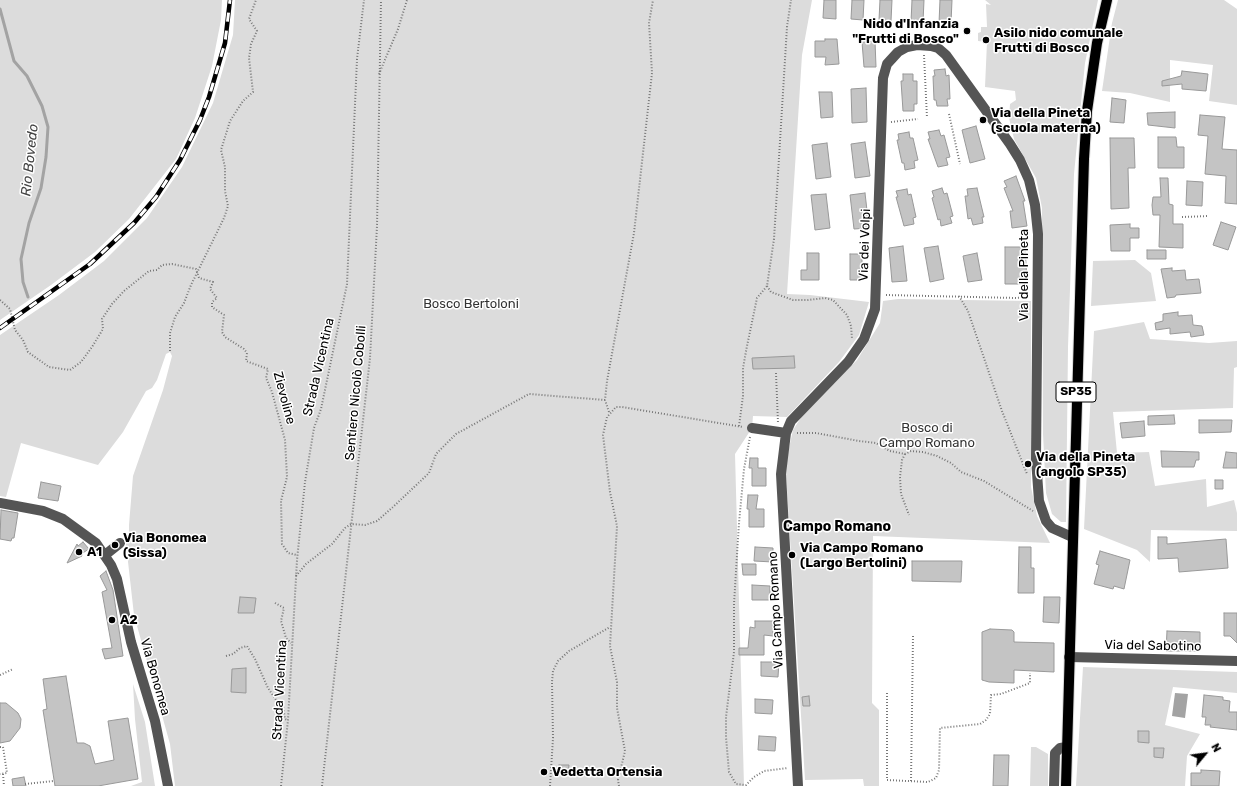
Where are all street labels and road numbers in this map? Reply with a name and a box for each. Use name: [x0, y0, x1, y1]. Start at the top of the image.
street label: Via dei Volpi: [856, 208, 874, 282]
street label: Via della Pineta: [1016, 229, 1032, 321]
street label: Strada Vicentina: [300, 316, 338, 418]
street label: Sentiero Nicolò Cobolli: [342, 325, 370, 461]
street label: Zievoline: [269, 370, 299, 426]
road number: SP35: [1056, 382, 1096, 402]
street label: Via Campo Romano: [765, 551, 787, 669]
street label: Via Bonomea: [137, 637, 173, 717]
street label: Via del Sabotino: [1104, 637, 1202, 655]
street label: Strada Vicentina: [270, 639, 290, 741]

